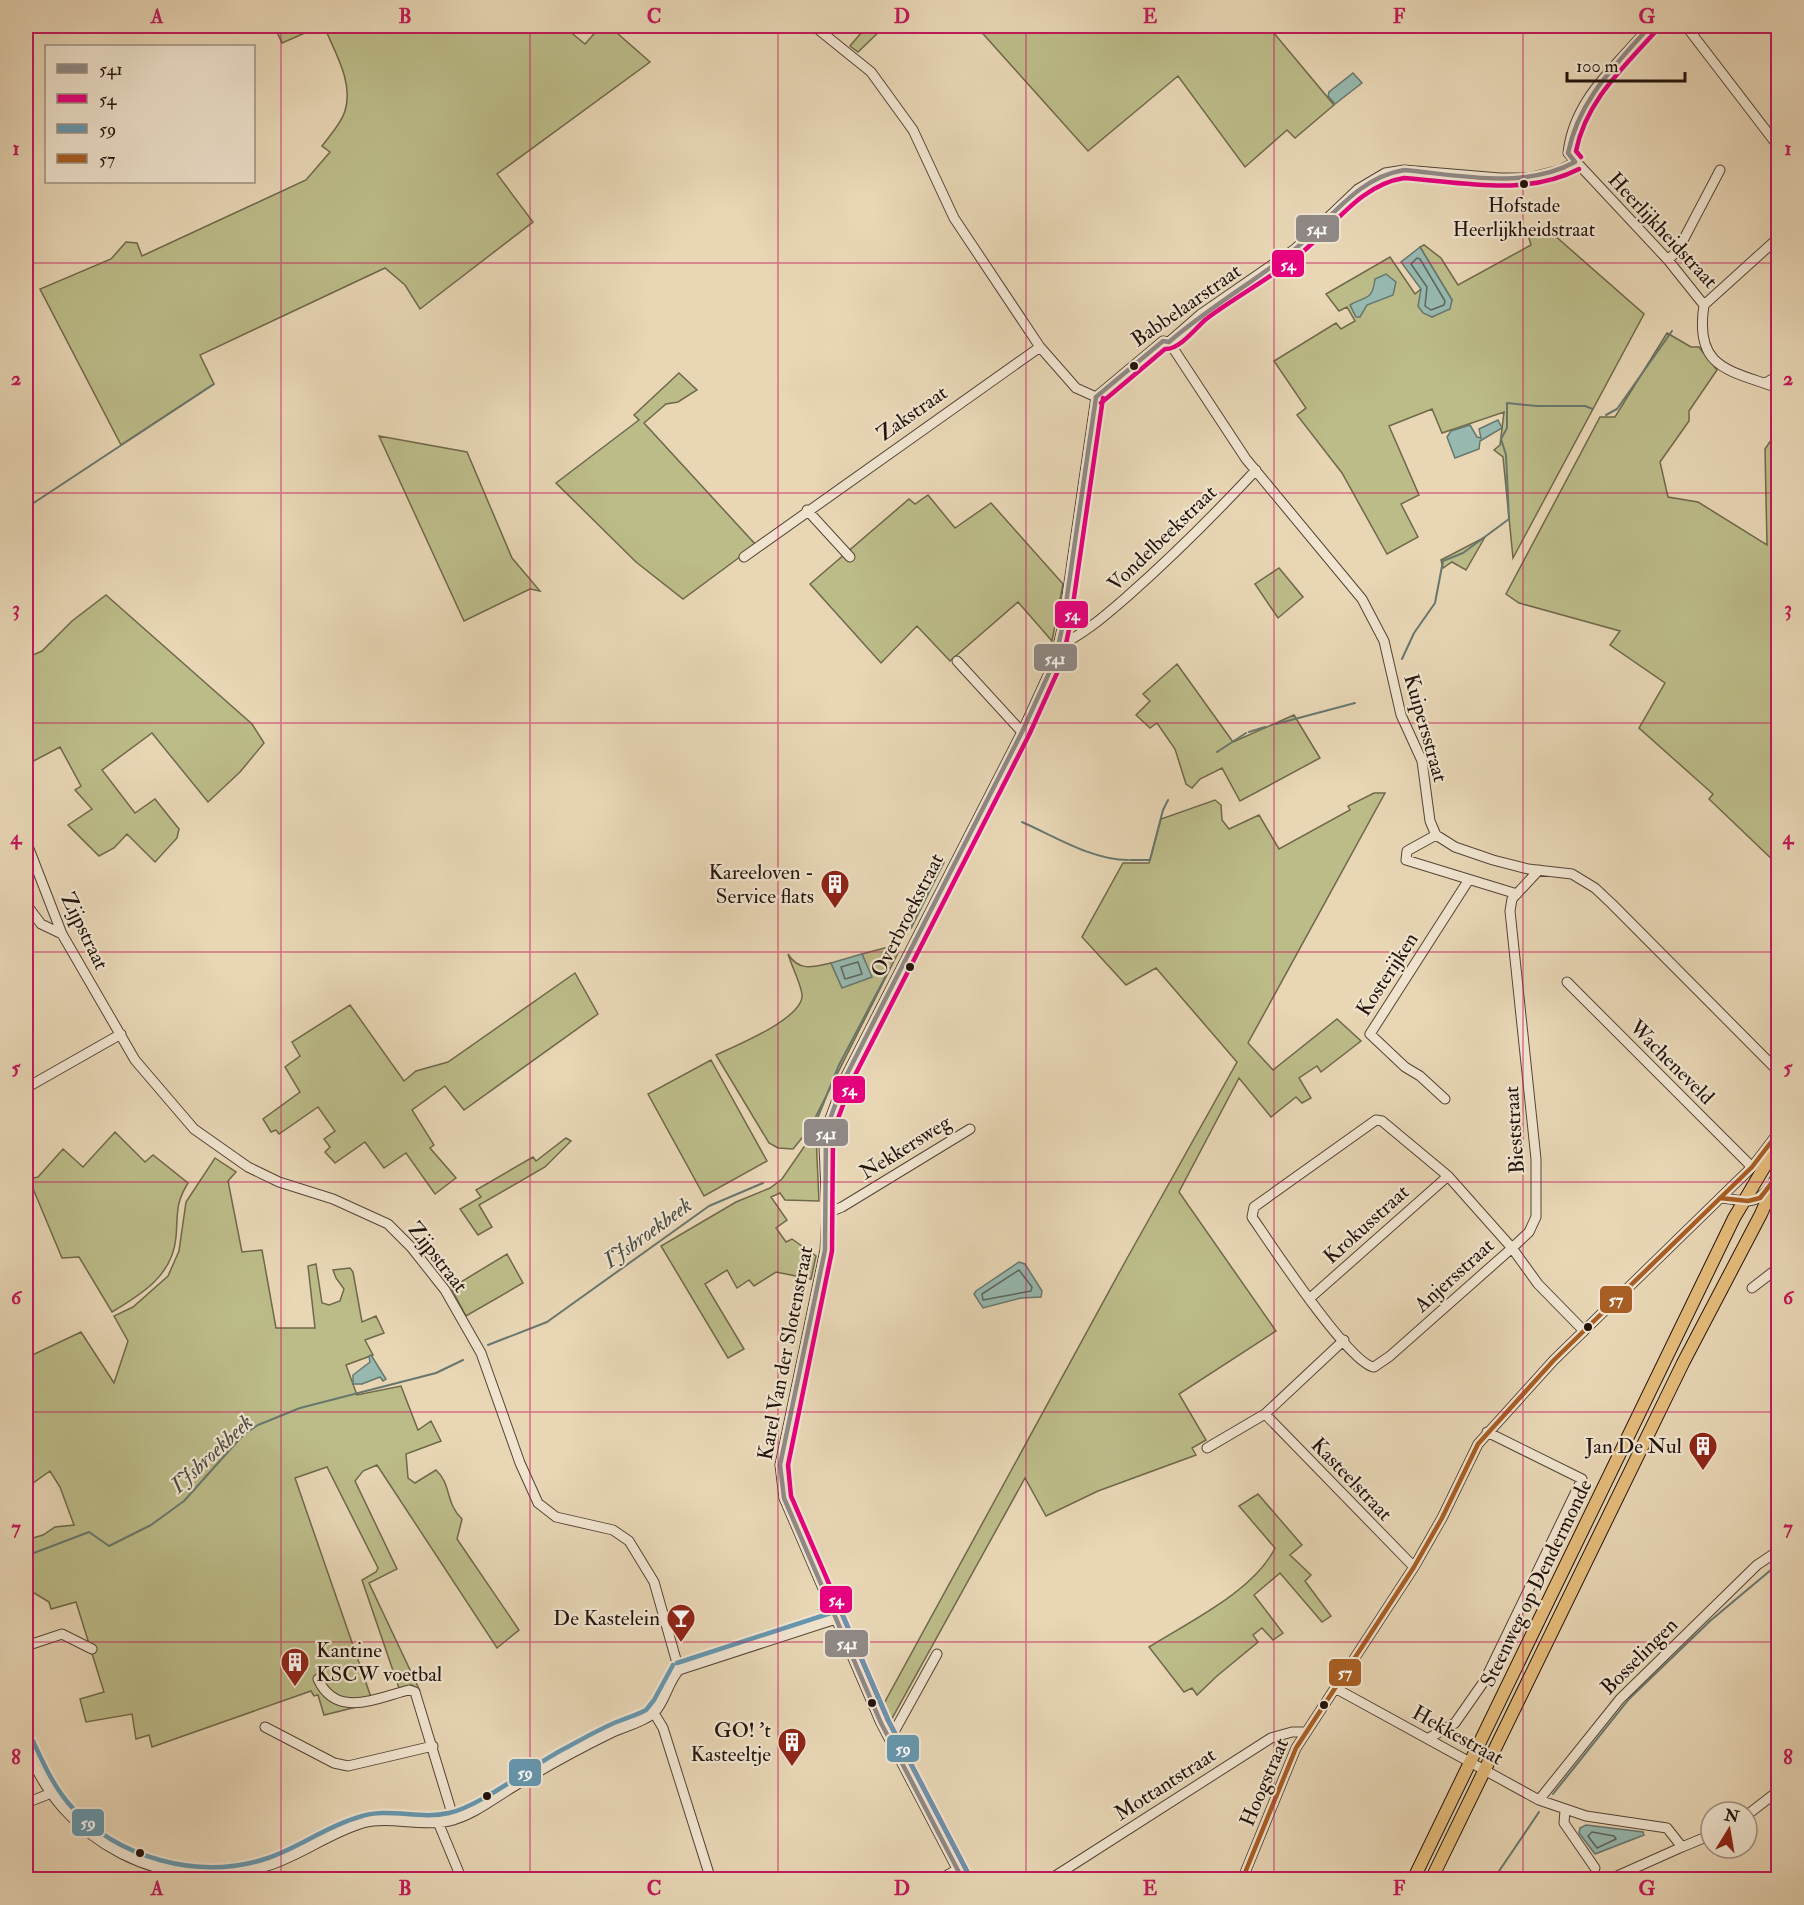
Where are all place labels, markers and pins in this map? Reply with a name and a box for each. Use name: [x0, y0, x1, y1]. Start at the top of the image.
marker: Hofstade Heerlijkheidstraat: [1518, 178, 1530, 190]
place label: Hofstade Heerlijkheidstraat: [1453, 193, 1596, 242]
unlabelled marker: [1128, 360, 1140, 372]
place label: Kareeloven - Service flats: [708, 859, 814, 910]
building icon: Kareeloven - Service flats: [819, 868, 851, 910]
unlabelled marker: [904, 961, 916, 973]
unlabelled marker: [1582, 1321, 1594, 1333]
building icon: Jan De Nul: [1687, 1430, 1719, 1472]
place label: Jan De Nul: [1584, 1433, 1683, 1460]
bar icon: De Kastelein: [665, 1602, 697, 1644]
place label: De Kastelein: [553, 1605, 660, 1632]
place label: Kantine KSCW voetbal: [316, 1637, 443, 1688]
building icon: Kantine KSCW voetbal: [279, 1646, 311, 1688]
unlabelled marker: [866, 1697, 878, 1709]
unlabelled marker: [1318, 1699, 1330, 1711]
place label: GO! 't Kasteeltje: [690, 1717, 771, 1768]
building icon: GO! 't Kasteeltje: [776, 1726, 808, 1768]
unlabelled marker: [481, 1790, 493, 1802]
unlabelled marker: [134, 1847, 146, 1859]

